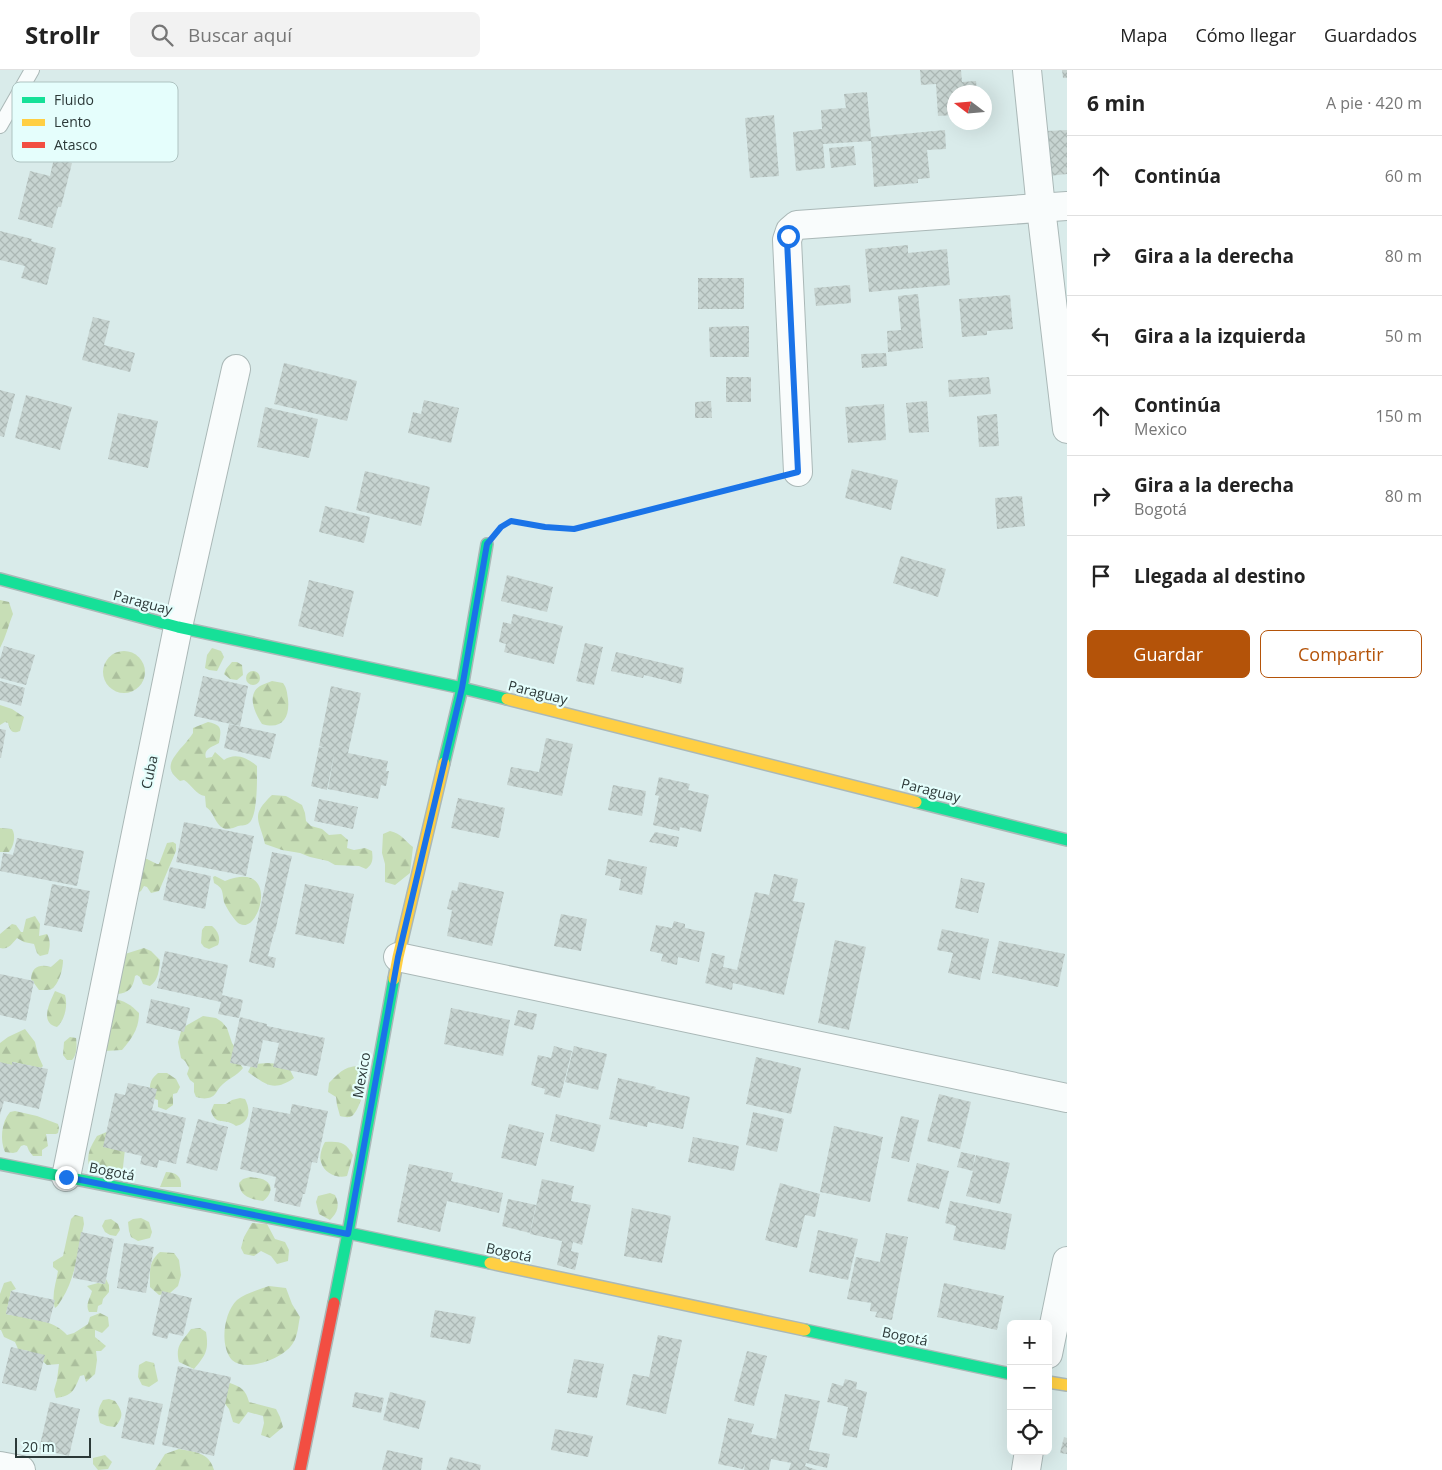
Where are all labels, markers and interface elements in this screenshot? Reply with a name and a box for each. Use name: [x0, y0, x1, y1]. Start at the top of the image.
search box: [130, 12, 480, 57]
text: Strollr: [25, 18, 100, 51]
icon: search: [148, 21, 176, 49]
text: Buscar aquí: [188, 22, 292, 48]
text: Mapa: [1120, 23, 1167, 47]
text: Cómo llegar: [1195, 23, 1296, 47]
text: Guardados: [1324, 23, 1417, 47]
legend: [12, 82, 178, 162]
north arrow: [947, 85, 992, 130]
text: 6 min: [1087, 89, 1145, 117]
text: Fluido: [54, 90, 94, 109]
text: A pie · 420 m: [1326, 92, 1422, 114]
text: Lento: [54, 112, 91, 131]
text: Atasco: [54, 135, 97, 154]
icon: ahead: [1087, 162, 1115, 190]
text: Continúa: [1134, 163, 1221, 189]
text: 60 m: [1385, 165, 1422, 187]
route start: [777, 225, 800, 248]
icon: right: [1087, 242, 1115, 270]
text: Gira a la derecha: [1134, 243, 1294, 269]
text: 80 m: [1385, 245, 1422, 267]
icon: left: [1087, 322, 1115, 350]
text: Gira a la izquierda: [1134, 323, 1306, 349]
text: 50 m: [1385, 325, 1422, 347]
text: Continúa: [1134, 392, 1221, 418]
icon: ahead: [1087, 402, 1115, 430]
text: 150 m: [1376, 405, 1422, 427]
text: Mexico: [1134, 418, 1187, 440]
text: Gira a la derecha: [1134, 472, 1294, 498]
icon: right: [1087, 482, 1115, 510]
text: 80 m: [1385, 485, 1422, 507]
text: Bogotá: [1134, 498, 1187, 520]
icon: arrive: [1087, 562, 1115, 590]
text: Llegada al destino: [1134, 563, 1306, 589]
street label: Paraguay: [111, 585, 176, 619]
button: Guardar: [1087, 630, 1250, 678]
button: Compartir: [1260, 630, 1422, 678]
street label: Paraguay: [506, 675, 571, 709]
street label: Cuba: [136, 754, 162, 790]
street label: Paraguay: [899, 773, 964, 807]
street label: Mexico: [348, 1050, 374, 1100]
street label: Bogotá: [87, 1157, 137, 1185]
route end: [55, 1166, 78, 1189]
street label: Bogotá: [484, 1238, 534, 1266]
map controls: [1007, 1320, 1052, 1455]
button: +: [1007, 1320, 1052, 1365]
street label: Bogotá: [880, 1322, 930, 1350]
button: −: [1007, 1365, 1052, 1410]
button: locate: [1007, 1410, 1052, 1455]
scale bar: [15, 1435, 91, 1458]
text: 20 m: [22, 1437, 55, 1456]

